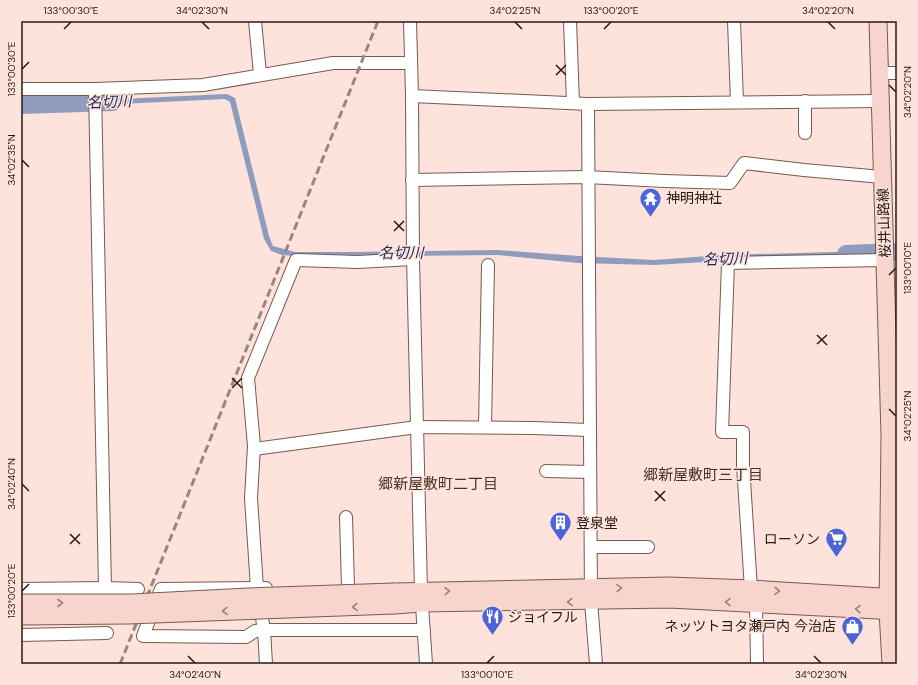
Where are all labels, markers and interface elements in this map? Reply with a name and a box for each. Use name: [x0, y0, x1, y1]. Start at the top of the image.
text: 133°00'30"E: [44, 4, 99, 17]
text: 34°02'30"N: [176, 4, 228, 17]
text: 34°02'25"N: [489, 4, 541, 17]
text: 133°00'20"E: [584, 4, 639, 17]
text: 34°02'20"N: [802, 4, 854, 17]
text: 133°00'30"E: [5, 41, 18, 96]
text: 34°02'20"N: [901, 66, 914, 118]
water label: 名切川: [86, 91, 134, 113]
text: 34°02'35"N: [5, 134, 18, 186]
temple icon: 神明神社: [638, 185, 664, 218]
street label: 桜井山路線: [874, 188, 894, 258]
place label: 神明神社: [666, 189, 722, 207]
text: 133°00'10"E: [901, 242, 914, 294]
water label: 名切川: [378, 243, 425, 263]
water label: 名切川: [702, 248, 750, 270]
text: 34°02'25"N: [901, 390, 914, 442]
text: 34°02'40"N: [5, 458, 18, 510]
district label: 郷新屋敷町三丁目: [643, 465, 763, 485]
district label: 郷新屋敷町二丁目: [378, 474, 498, 494]
building icon: 登泉堂: [547, 510, 573, 543]
place label: 登泉堂: [576, 514, 618, 532]
supermarket icon: ローソン: [823, 526, 849, 559]
place label: ローソン: [764, 530, 820, 548]
text: 133°00'20"E: [5, 563, 18, 618]
one-way arrow: [616, 584, 622, 592]
one-way arrow: [774, 586, 780, 595]
one-way arrow: [444, 587, 450, 595]
one-way arrow: [567, 597, 573, 606]
one-way arrow: [725, 598, 731, 606]
one-way arrow: [57, 599, 63, 607]
one-way arrow: [352, 602, 358, 611]
restaurant icon: ジョイフル: [480, 604, 506, 637]
one-way arrow: [855, 605, 861, 614]
one-way arrow: [222, 607, 228, 616]
place label: ジョイフル: [508, 608, 578, 626]
shop icon: ネッツトヨタ瀬戸内 今治店: [839, 613, 865, 646]
place label: ネッツトヨタ瀬戸内 今治店: [664, 617, 836, 635]
text: 34°02'40"N: [169, 668, 221, 681]
text: 133°00'10"E: [461, 668, 513, 681]
text: 34°02'30"N: [795, 668, 847, 681]

